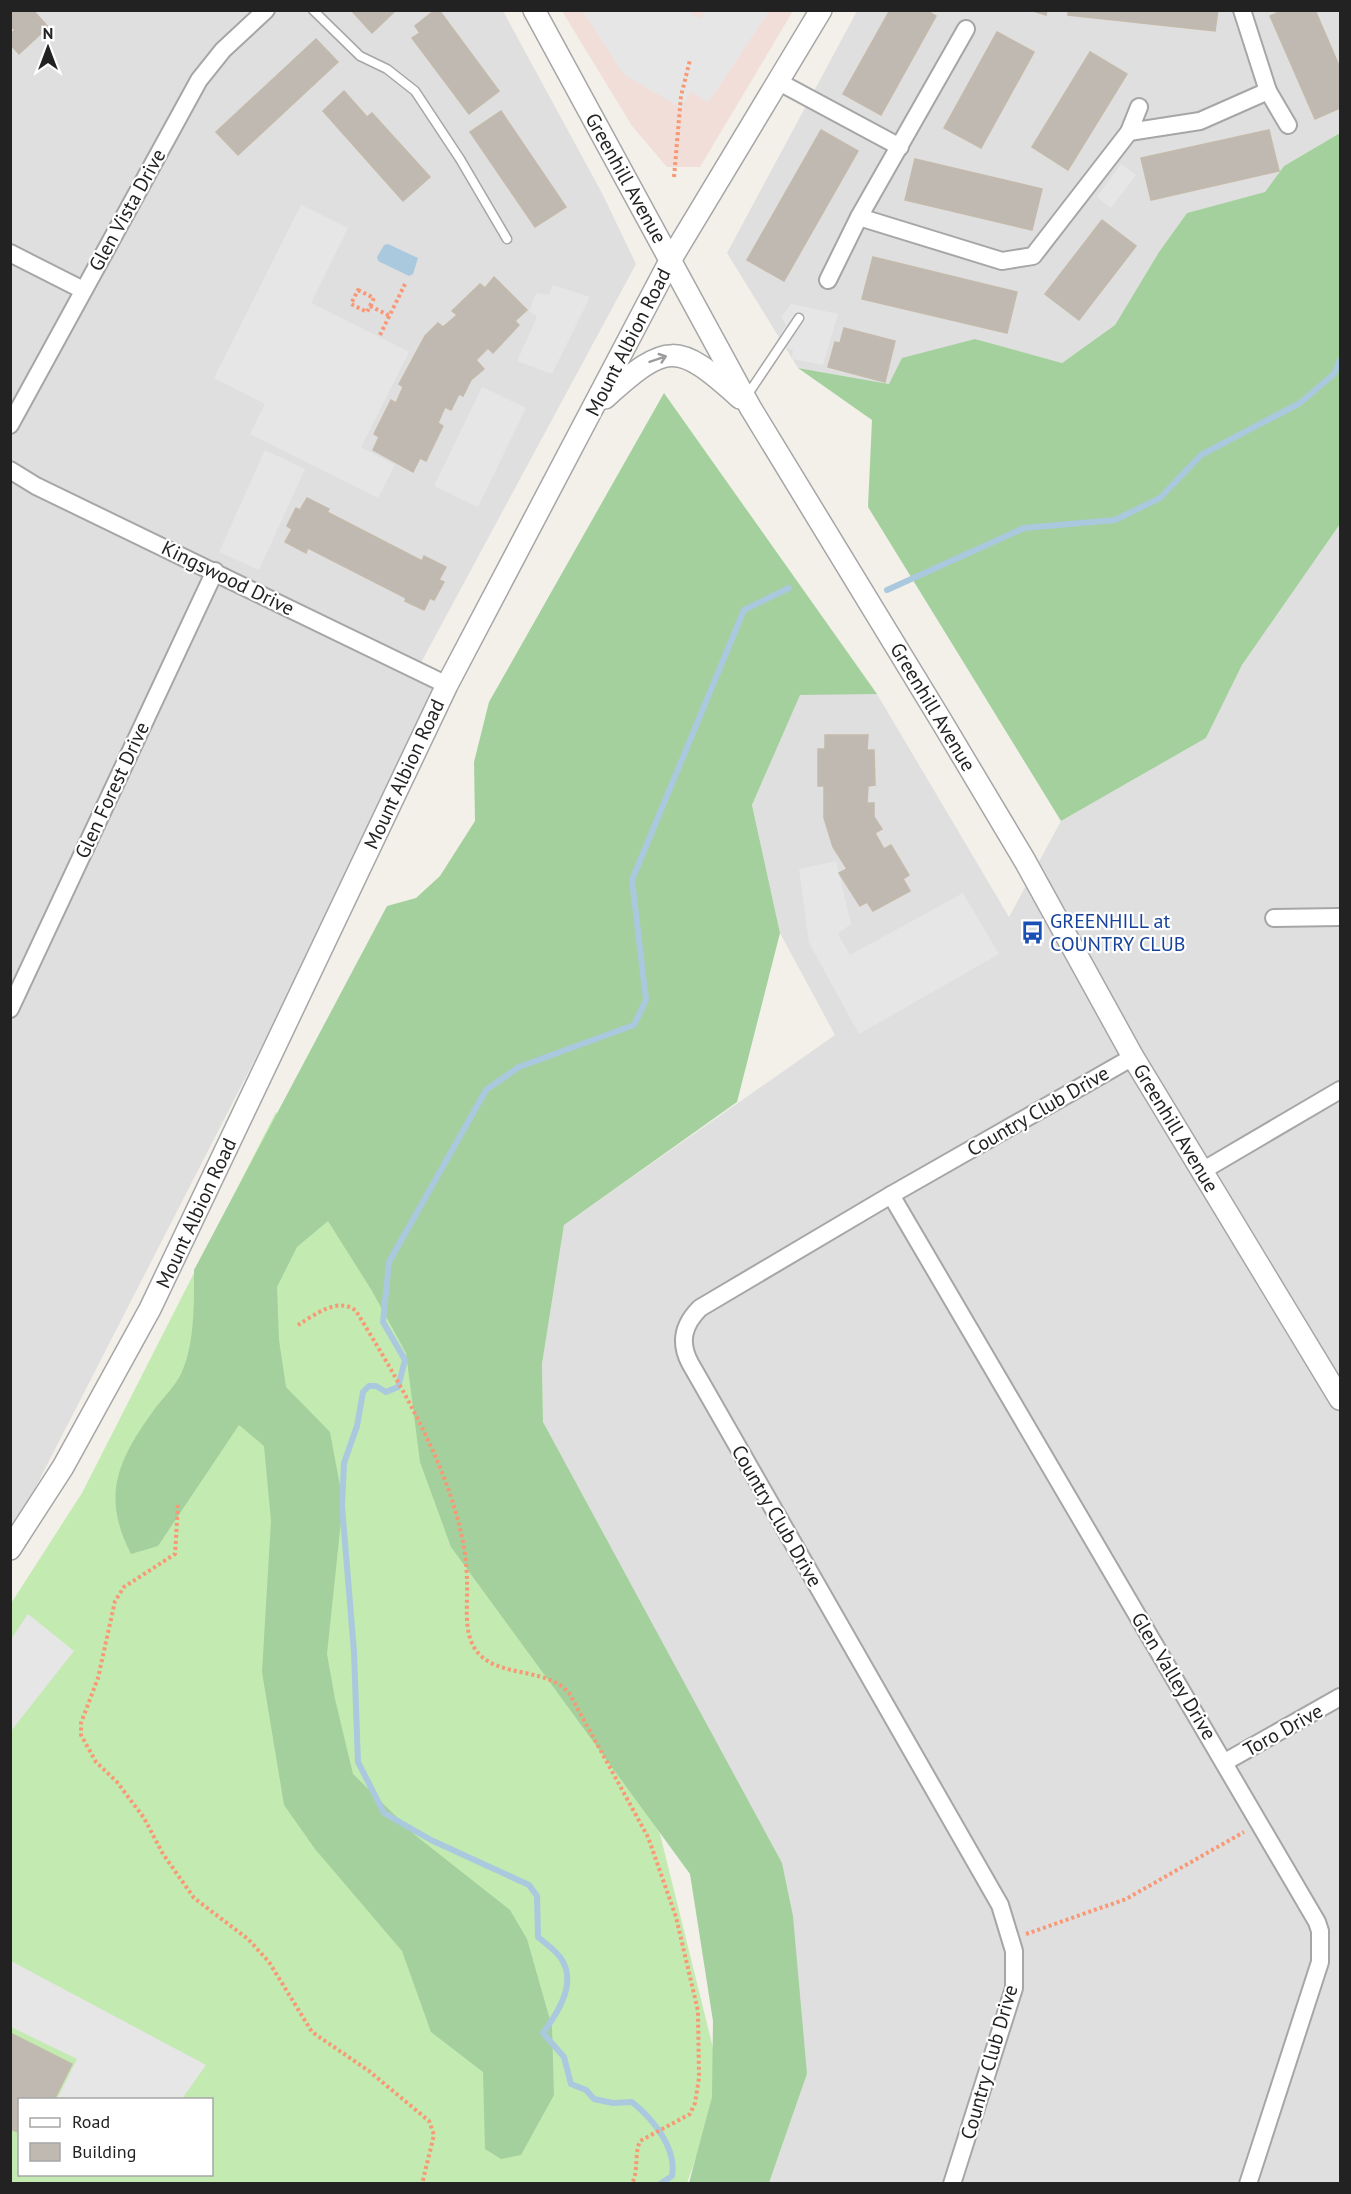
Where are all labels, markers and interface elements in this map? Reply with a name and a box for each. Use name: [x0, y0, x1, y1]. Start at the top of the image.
north arrow: [18, 18, 78, 78]
text: N: [43, 23, 53, 43]
street label: Greenhill Avenue: [579, 108, 673, 248]
street label: Glen Vista Drive: [83, 144, 171, 276]
street label: Mount Albion Road: [579, 264, 677, 420]
one-way arrow: [648, 352, 666, 363]
street label: Kingswood Drive: [157, 535, 299, 621]
street label: Greenhill Avenue: [884, 638, 982, 776]
street label: Mount Albion Road: [358, 695, 450, 853]
street label: Glen Forest Drive: [69, 717, 155, 863]
place label: GREENHILL at COUNTRY CLUB: [1050, 908, 1185, 957]
bus stop icon: GREENHILL at COUNTRY CLUB: [1019, 919, 1045, 945]
street label: Greenhill Avenue: [1127, 1059, 1225, 1197]
street label: Country Club Drive: [962, 1060, 1114, 1162]
street label: Mount Albion Road: [150, 1134, 242, 1292]
street label: Country Club Drive: [726, 1440, 828, 1592]
street label: Glen Valley Drive: [1126, 1607, 1222, 1745]
street label: Toro Drive: [1239, 1698, 1327, 1762]
street label: Country Club Drive: [954, 1982, 1024, 2142]
legend: [18, 2098, 213, 2176]
text: Road: [72, 2110, 110, 2133]
text: Building: [72, 2140, 136, 2163]

